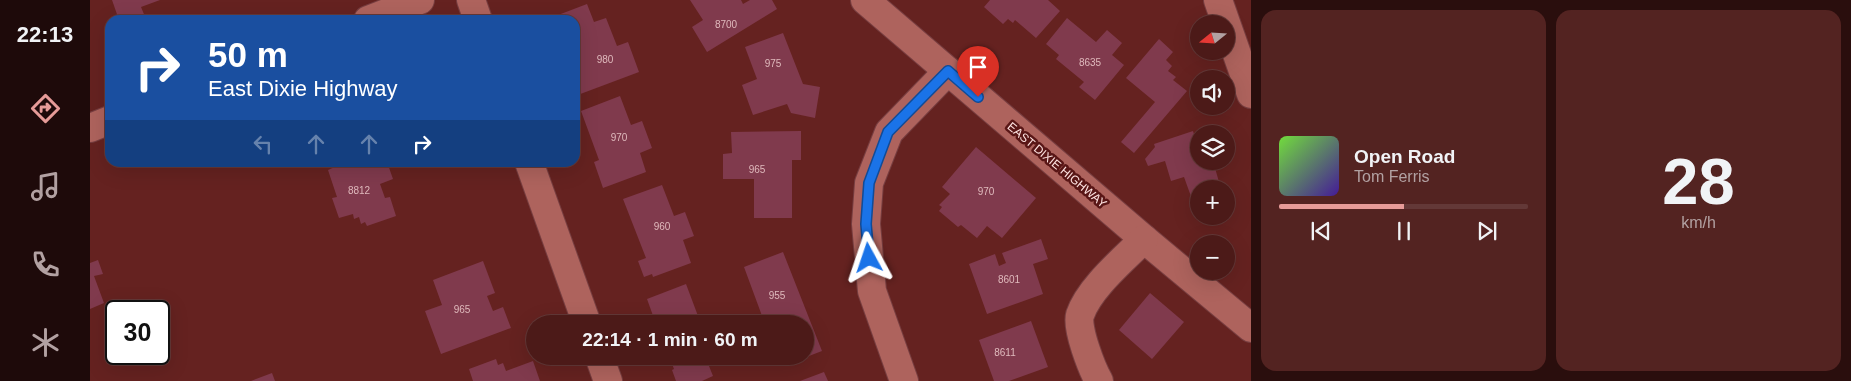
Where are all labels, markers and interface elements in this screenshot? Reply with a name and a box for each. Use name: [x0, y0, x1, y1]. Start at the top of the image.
north arrow: [1190, 15, 1235, 60]
map controls: [1190, 15, 1235, 280]
house number: 8700: [715, 19, 738, 30]
text: 22:13: [17, 22, 73, 47]
icon: right: [125, 35, 190, 100]
text: 50 m: [208, 35, 288, 74]
pin: [957, 46, 999, 97]
icon: arrive: [964, 53, 992, 81]
house number: 980: [597, 54, 614, 65]
house number: 8635: [1079, 57, 1102, 68]
house number: 975: [765, 58, 782, 69]
button: sound: [1190, 70, 1235, 115]
text: East Dixie Highway: [208, 76, 398, 101]
icon: directions: [28, 91, 63, 126]
street label: EAST DIXIE HIGHWAY: [1005, 119, 1109, 211]
button: layers: [1190, 125, 1235, 170]
icon: left: [249, 130, 277, 158]
icon: ahead: [302, 130, 330, 158]
icon: ahead: [355, 130, 383, 158]
icon: right: [408, 130, 436, 158]
house number: 970: [611, 132, 628, 143]
text: 28: [1662, 145, 1735, 218]
text: Open Road: [1354, 146, 1455, 167]
house number: 965: [749, 164, 766, 175]
text: Tom Ferris: [1354, 168, 1430, 185]
icon: music: [28, 169, 63, 204]
button: +: [1190, 180, 1235, 225]
house number: 8812: [348, 185, 371, 196]
house number: 970: [978, 186, 995, 197]
text: km/h: [1681, 214, 1716, 231]
icon: previous: [1307, 217, 1335, 245]
icon: pause: [1390, 217, 1418, 245]
icon: next: [1473, 217, 1501, 245]
house number: 960: [654, 221, 671, 232]
position arrow: [842, 231, 894, 283]
button: −: [1190, 235, 1235, 280]
icon: phone: [28, 247, 63, 282]
house number: 8601: [998, 274, 1021, 285]
house number: 955: [769, 290, 786, 301]
speed limit sign: 30: [105, 300, 170, 365]
house number: 965: [454, 304, 471, 315]
icon: climate: [28, 325, 63, 360]
text: 22:14 · 1 min · 60 m: [582, 329, 758, 350]
house number: 8611: [994, 347, 1016, 358]

